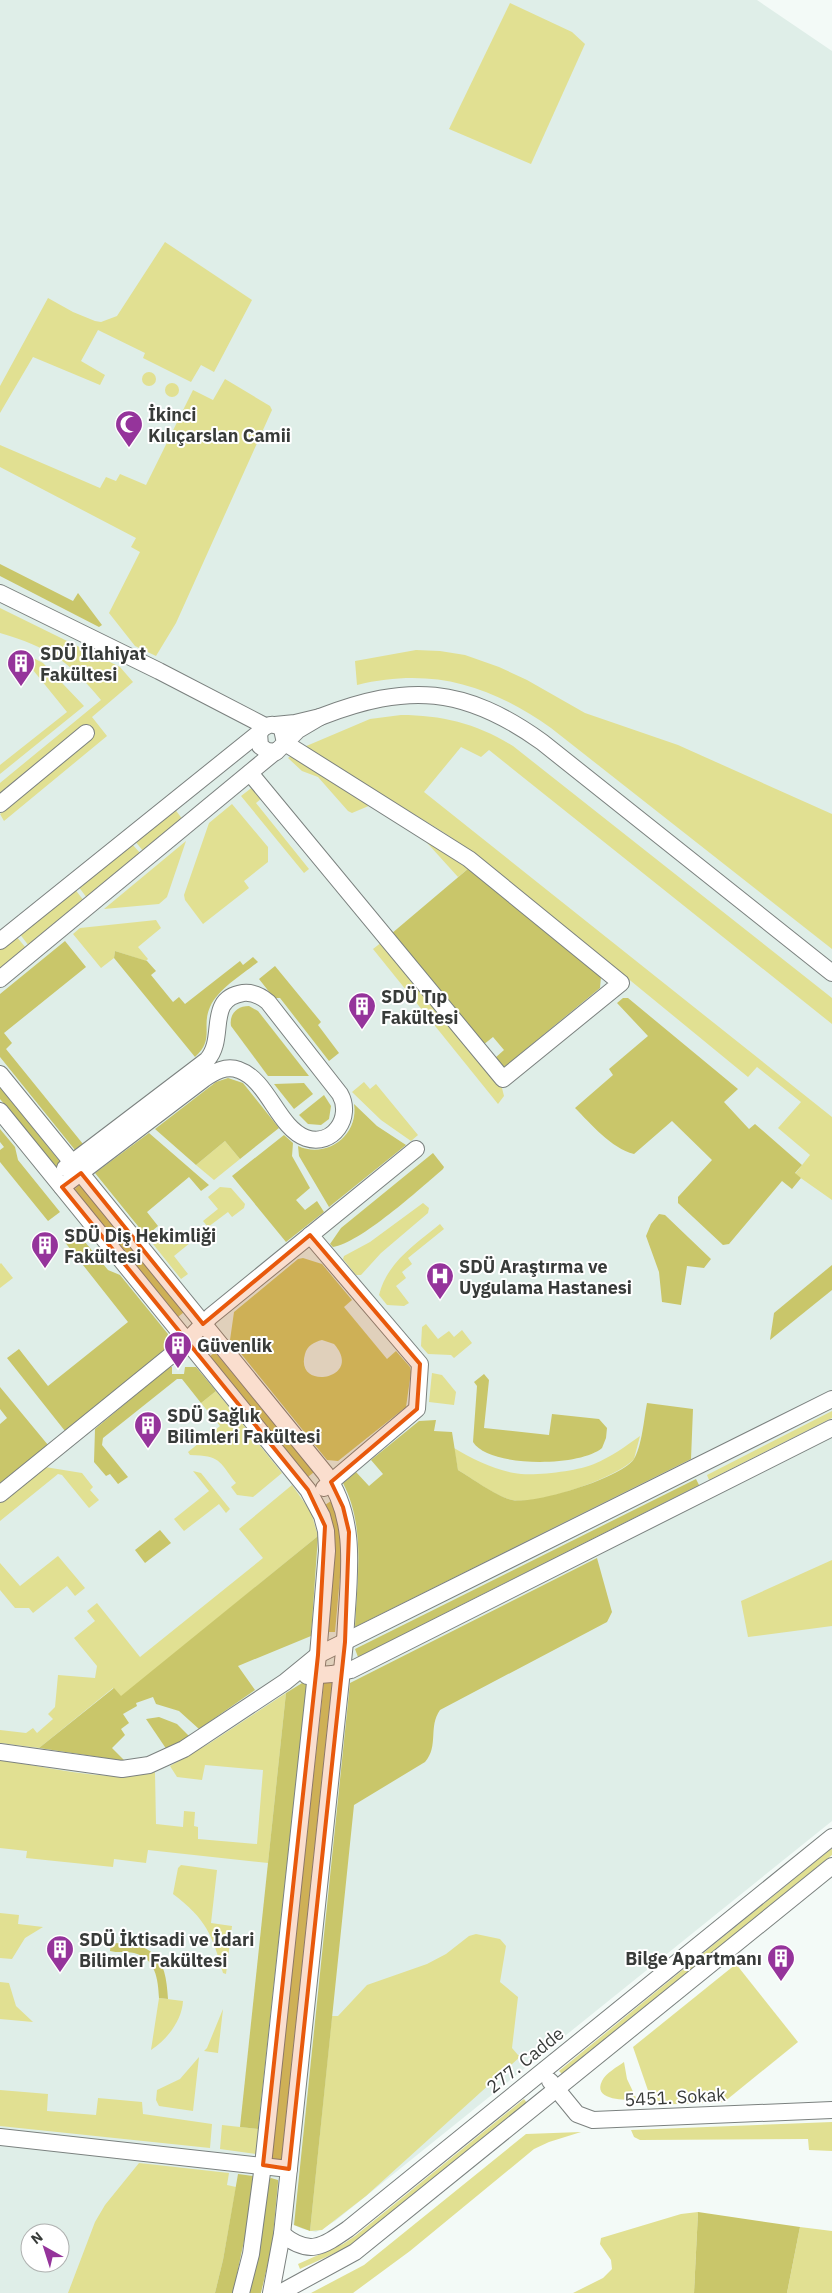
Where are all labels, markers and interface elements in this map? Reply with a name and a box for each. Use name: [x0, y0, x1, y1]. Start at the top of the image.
place label: İkinci Kılıçarslan Camii: [148, 403, 291, 447]
mosque icon: İkinci Kılıçarslan Camii: [114, 409, 144, 448]
place label: SDÜ İlahiyat Fakültesi: [40, 642, 146, 686]
building icon: SDÜ İlahiyat Fakültesi: [6, 648, 36, 687]
place label: SDÜ Tıp Fakültesi: [381, 985, 459, 1029]
building icon: SDÜ Tıp Fakültesi: [347, 991, 377, 1030]
place label: SDÜ Diş Hekimliği Fakültesi: [64, 1224, 216, 1268]
building icon: SDÜ Diş Hekimliği Fakültesi: [30, 1230, 60, 1269]
place label: SDÜ Araştırma ve Uygulama Hastanesi: [459, 1255, 632, 1299]
hospital icon: SDÜ Araştırma ve Uygulama Hastanesi: [425, 1261, 455, 1300]
building icon: Güvenlik: [163, 1330, 193, 1369]
place label: Güvenlik: [197, 1334, 273, 1357]
place label: SDÜ Sağlık Bilimleri Fakültesi: [167, 1404, 321, 1448]
building icon: SDÜ Sağlık Bilimleri Fakültesi: [133, 1410, 163, 1449]
place label: SDÜ İktisadi ve İdari Bilimler Fakültesi: [79, 1928, 254, 1972]
building icon: SDÜ İktisadi ve İdari Bilimler Fakültesi: [45, 1934, 75, 1973]
building icon: Bilge Apartmanı: [766, 1943, 796, 1982]
place label: Bilge Apartmanı: [625, 1947, 762, 1970]
street label: 277. Cadde: [482, 2022, 568, 2098]
street label: 5451. Sokak: [624, 2083, 727, 2111]
north arrow: [20, 2223, 70, 2273]
text: N: [27, 2228, 46, 2248]

